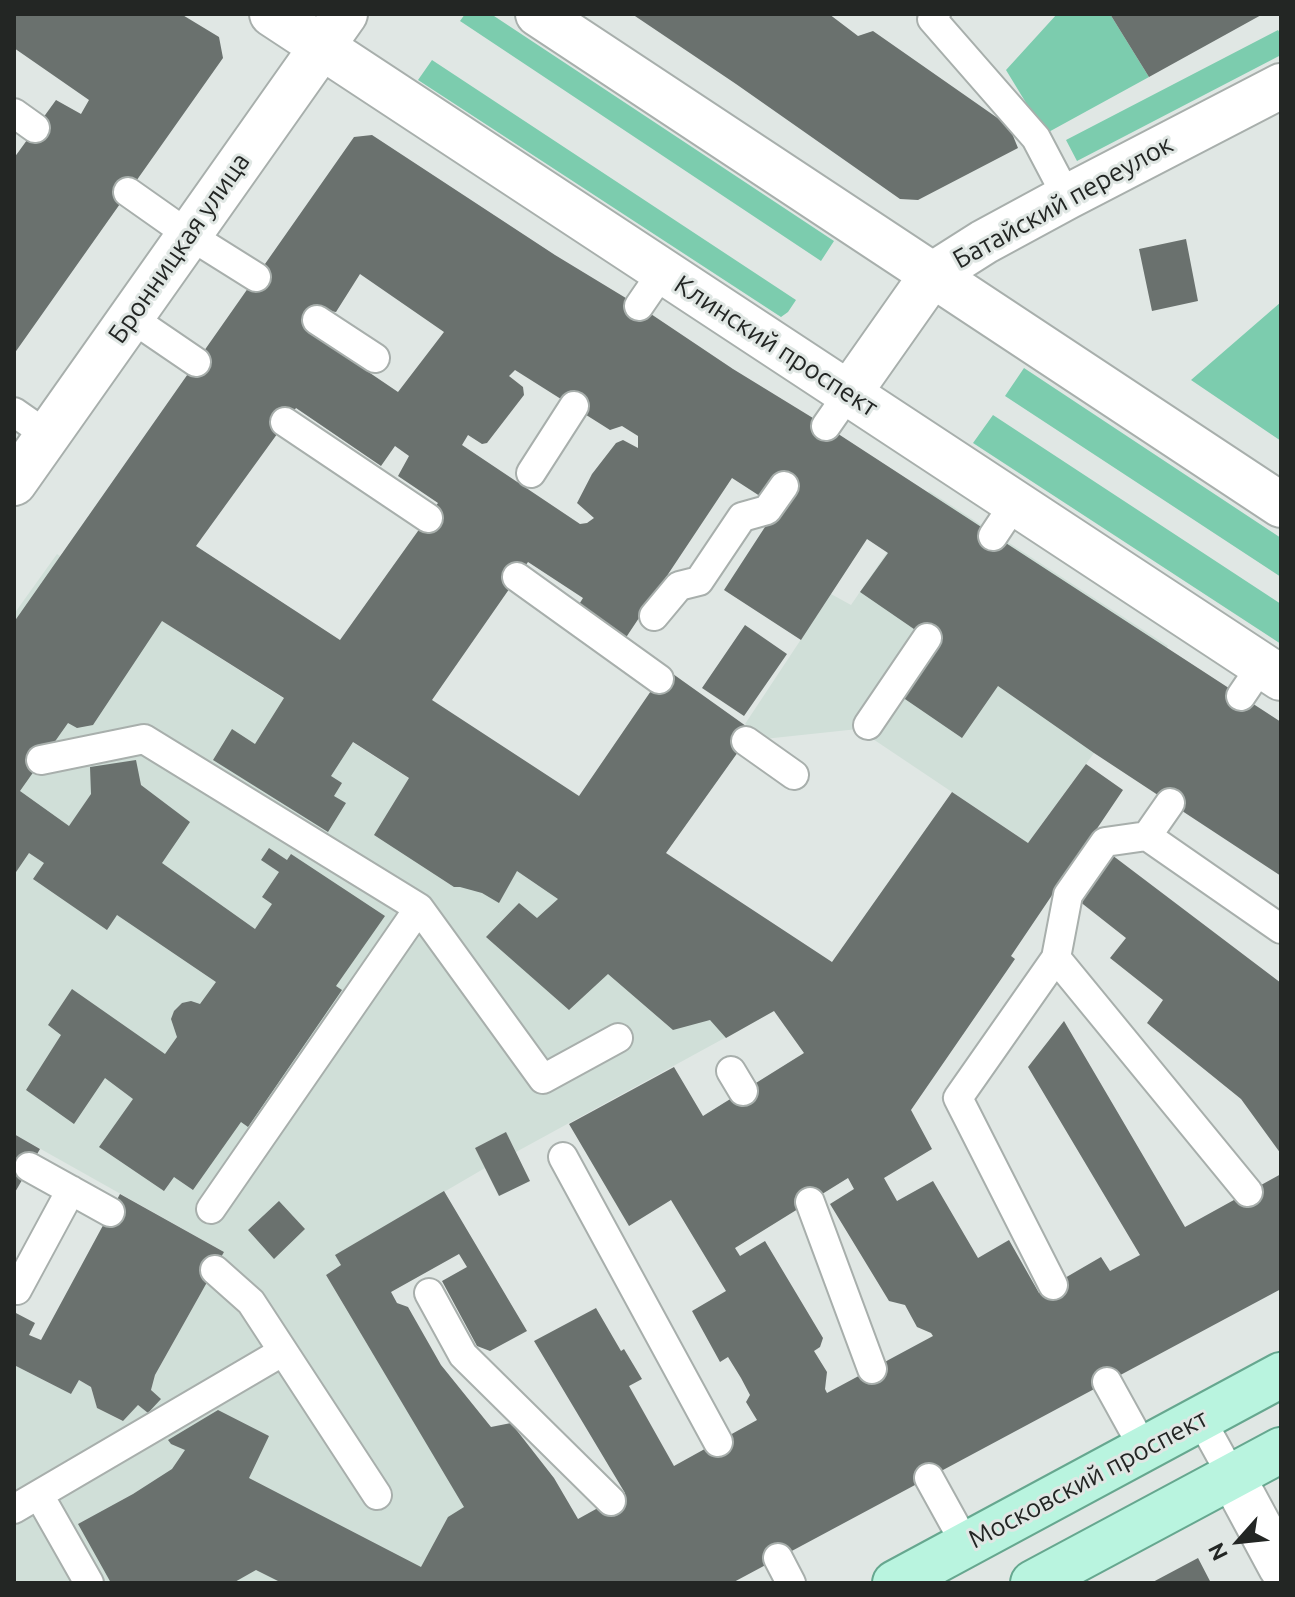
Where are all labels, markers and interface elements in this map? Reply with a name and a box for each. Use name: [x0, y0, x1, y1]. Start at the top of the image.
street label: Батайский переулок: [948, 129, 1178, 275]
street label: Бронницкая улица: [102, 147, 256, 349]
street label: Клинский проспект: [668, 269, 884, 423]
street label: Московский проспект: [963, 1403, 1213, 1555]
north arrow: [1199, 1501, 1279, 1581]
text: N: [1202, 1539, 1232, 1565]

